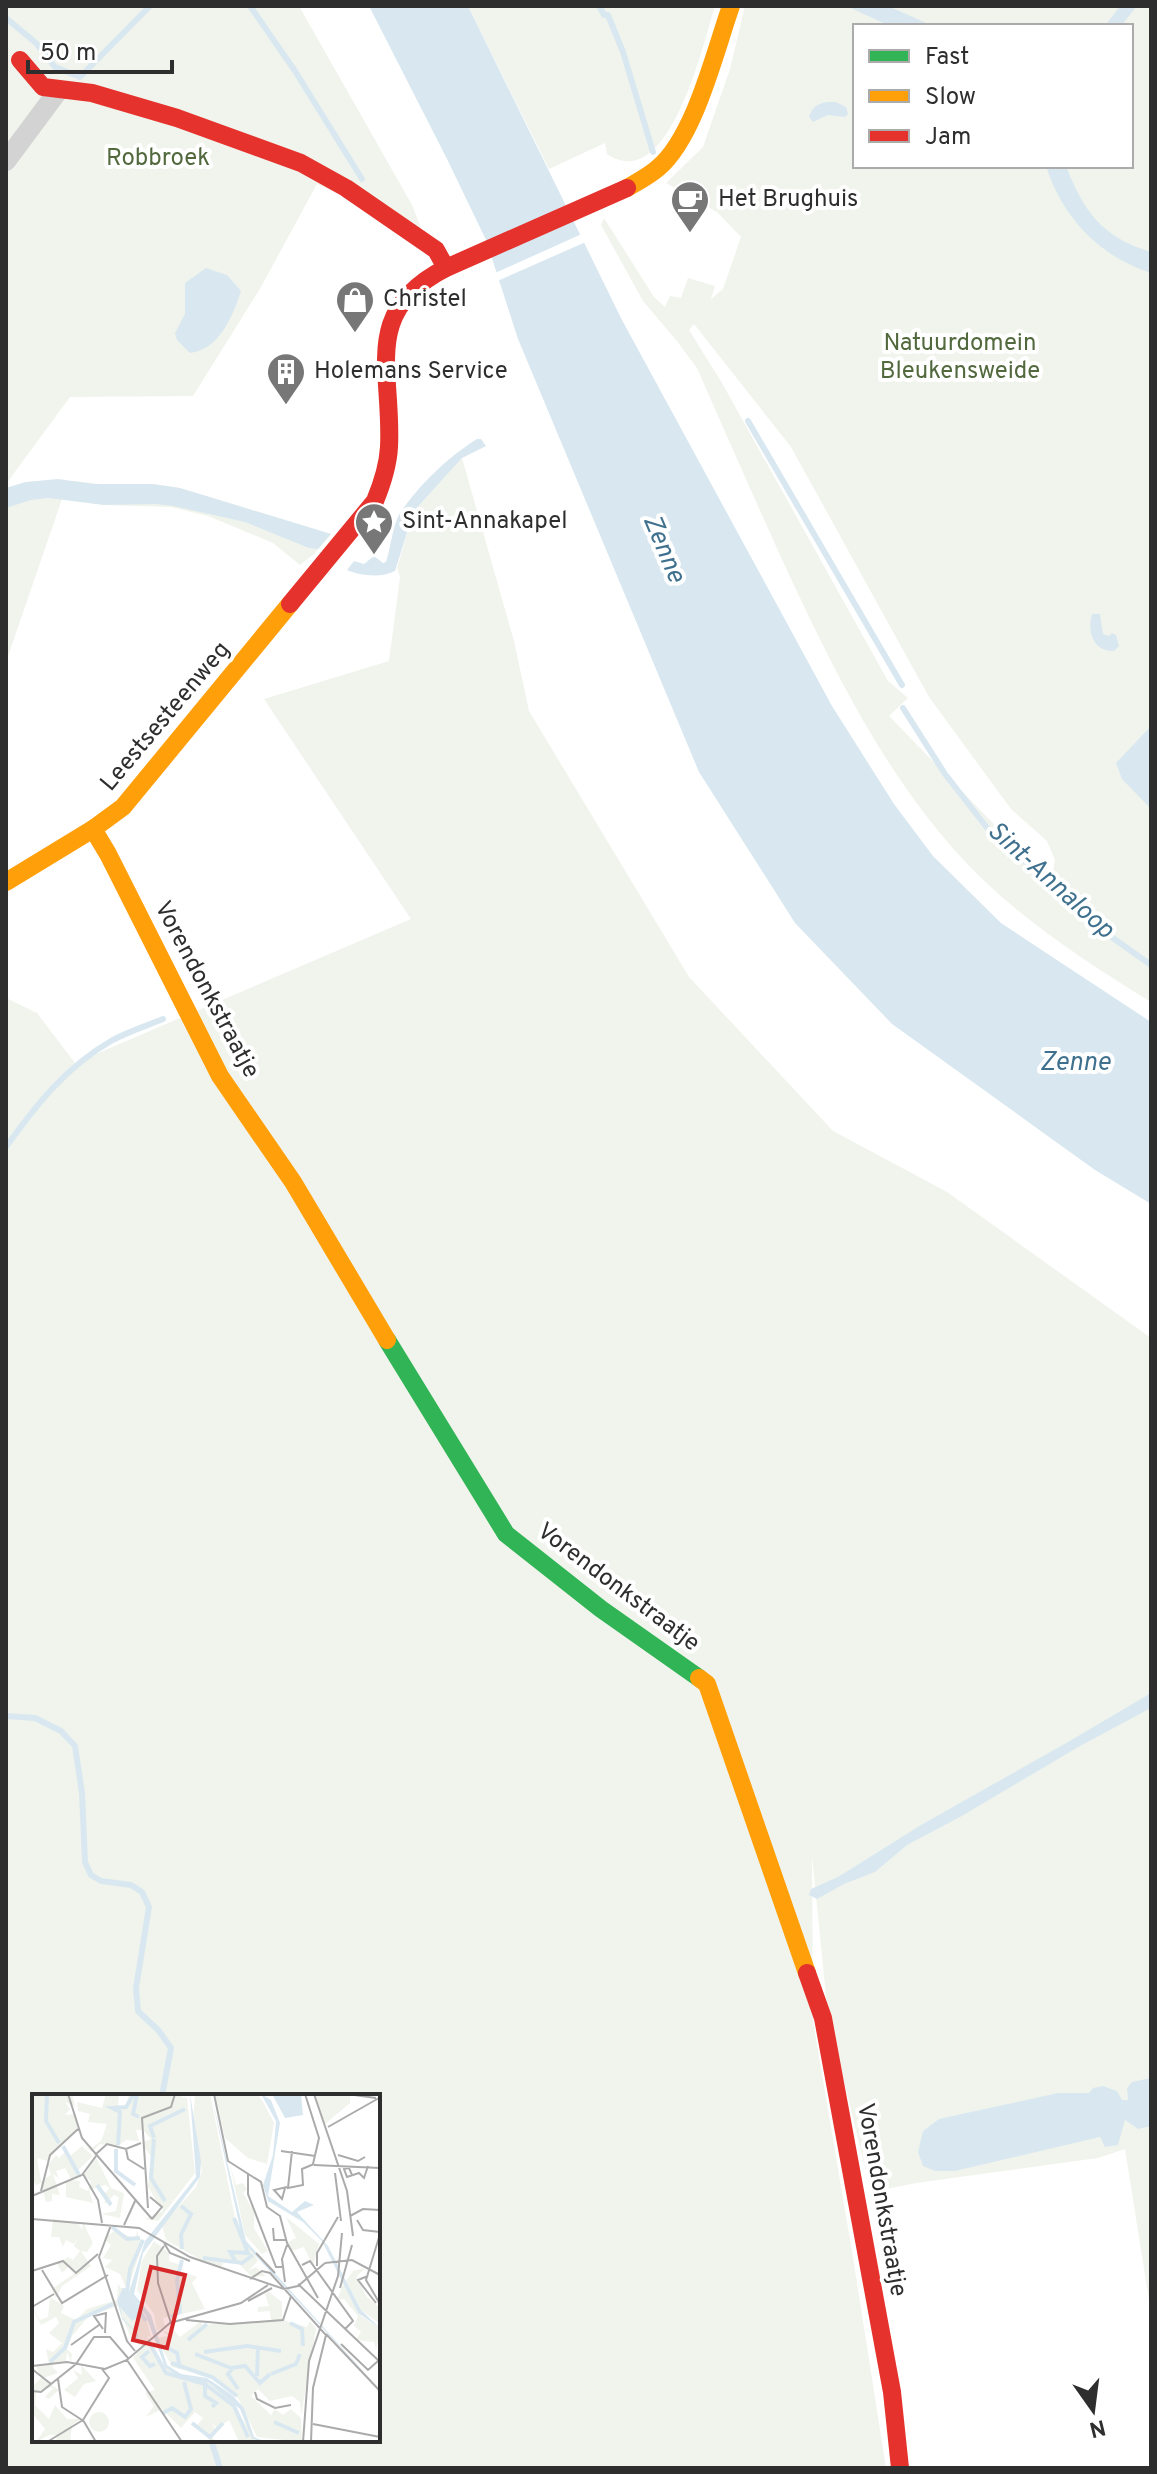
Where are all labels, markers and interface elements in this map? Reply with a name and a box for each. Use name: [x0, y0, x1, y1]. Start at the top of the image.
scale bar: [28, 24, 172, 74]
legend: [853, 24, 1133, 168]
text: 50 m: [40, 39, 96, 69]
text: Fast: [925, 43, 969, 73]
text: Slow: [925, 83, 976, 113]
text: Jam: [925, 123, 971, 153]
park label: Robbroek: [106, 144, 210, 174]
cafe icon: Het Brughuis: [669, 179, 711, 234]
place label: Het Brughuis: [718, 185, 858, 215]
shop icon: Christel: [334, 279, 376, 334]
place label: Christel: [383, 285, 467, 315]
park label: Natuurdomein Bleukensweide: [880, 329, 1040, 387]
building icon: Holemans Service: [265, 351, 307, 406]
place label: Holemans Service: [314, 357, 508, 387]
place icon: Sint-Annakapel: [353, 501, 395, 556]
place label: Sint-Annakapel: [402, 507, 567, 537]
water label: Zenne: [634, 510, 692, 589]
street label: Leestsesteenweg: [95, 636, 237, 798]
water label: Sint-Annaloop: [980, 815, 1121, 947]
street label: Vorendonkstraatje: [147, 896, 265, 1084]
water label: Zenne: [1040, 1047, 1111, 1080]
street label: Vorendonkstraatje: [531, 1517, 705, 1659]
inset map: [32, 2094, 380, 2442]
street label: Vorendonkstraatje: [849, 2101, 913, 2299]
north arrow: [1053, 2370, 1133, 2450]
text: N: [1086, 2412, 1108, 2442]

